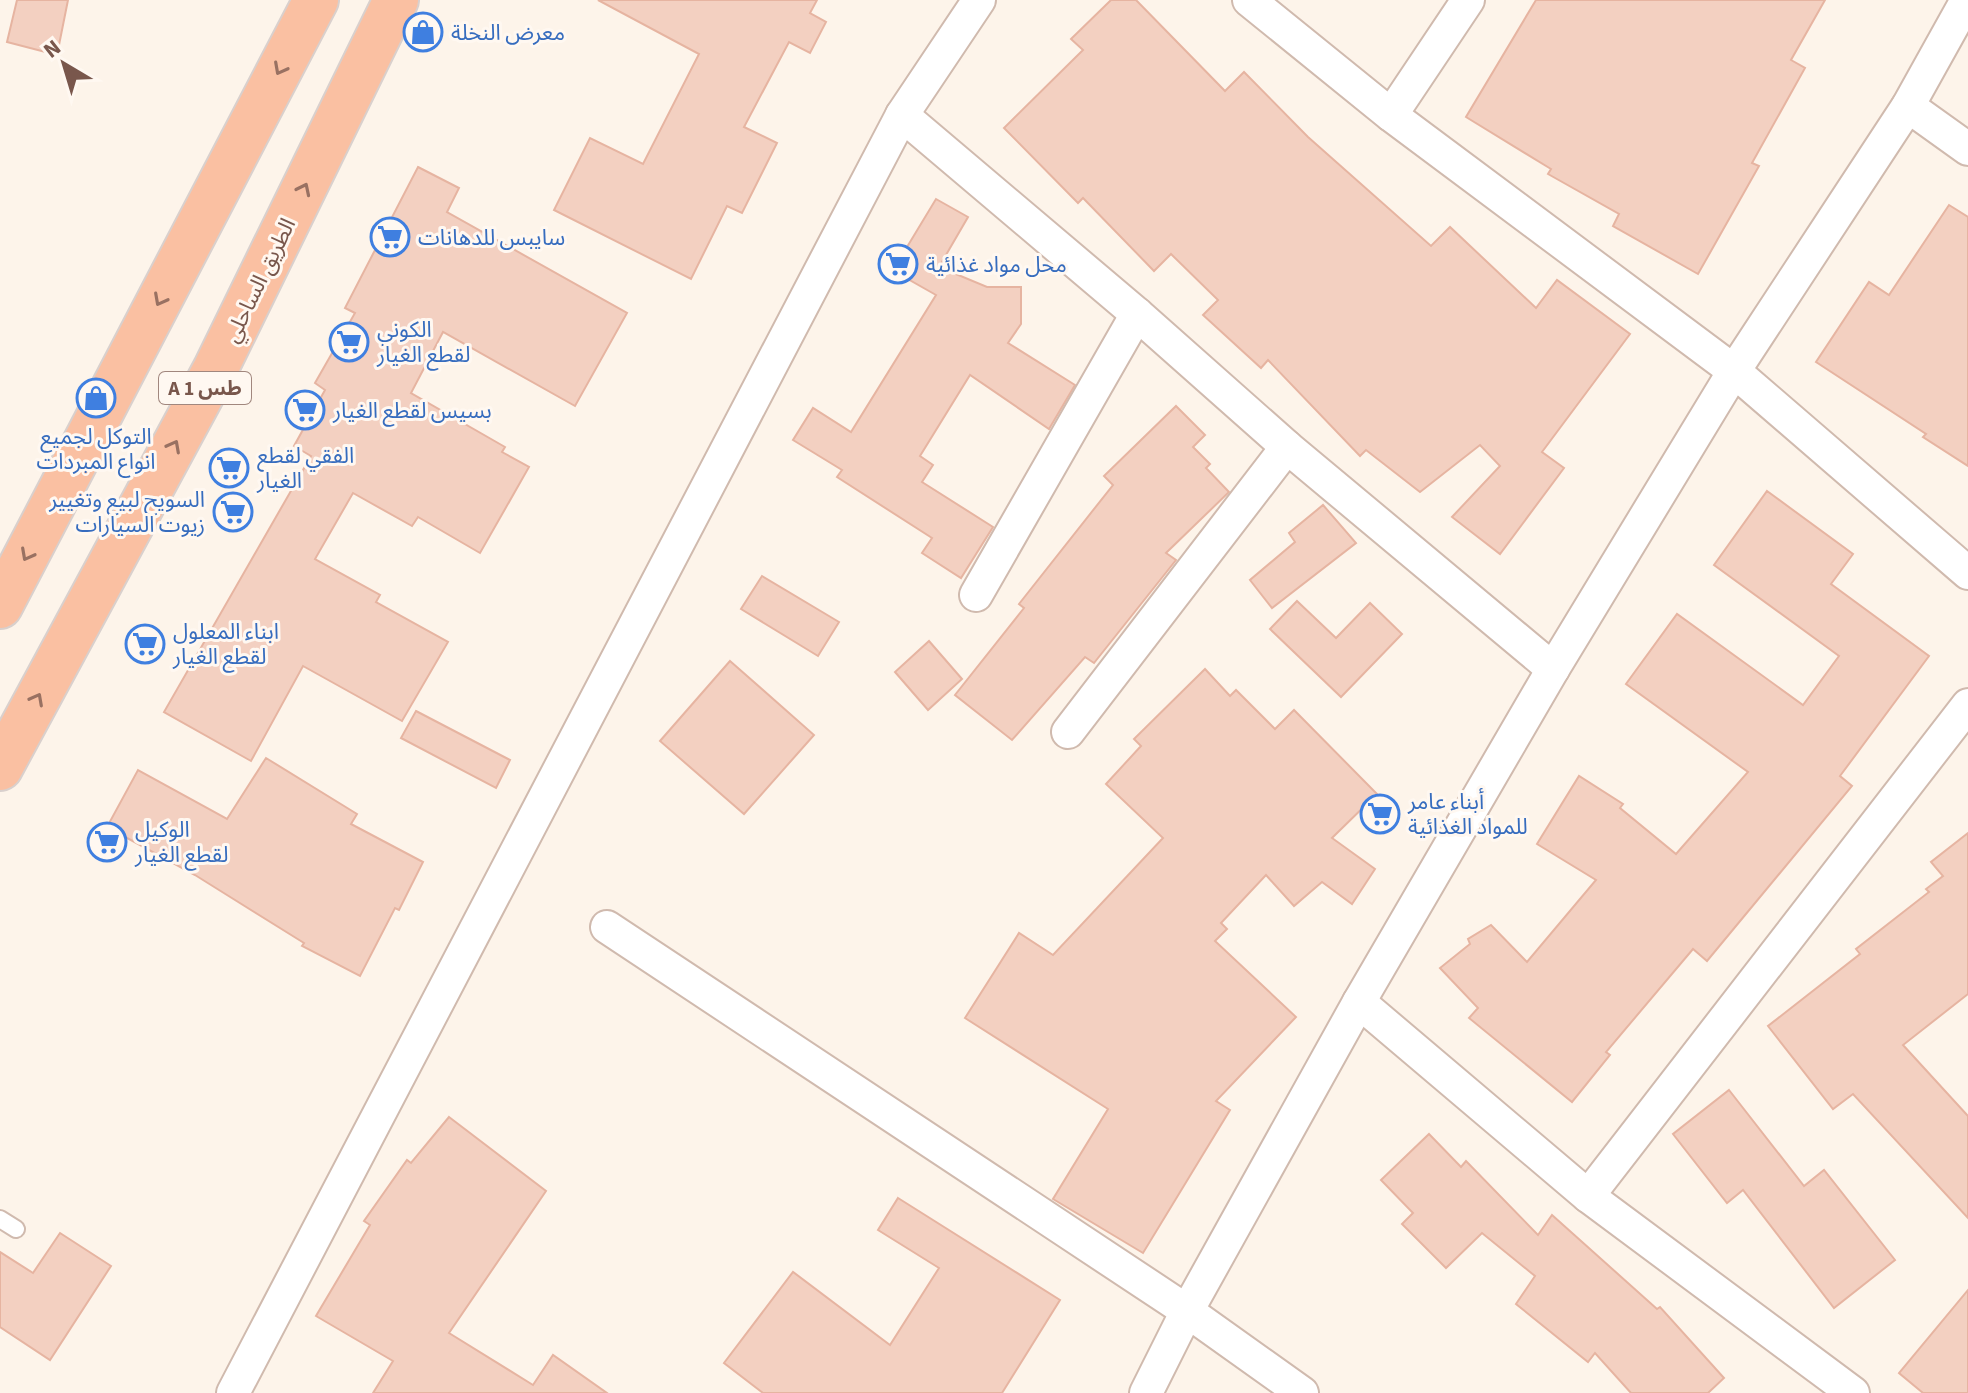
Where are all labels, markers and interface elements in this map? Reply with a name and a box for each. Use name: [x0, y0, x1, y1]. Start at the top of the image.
shop icon: معرض النخلة: [402, 11, 444, 53]
place label: معرض النخلة: [451, 17, 565, 49]
north arrow: [24, 24, 104, 104]
text: N: [37, 32, 68, 66]
one-way arrow: [274, 61, 290, 76]
one-way arrow: [294, 183, 310, 197]
street label: الطريق الساحلي: [216, 213, 304, 348]
supermarket icon: سايبس للدهانات: [369, 216, 411, 258]
place label: سايبس للدهانات: [418, 222, 565, 254]
supermarket icon: محل مواد غذائية: [877, 243, 919, 285]
place label: محل مواد غذائية: [926, 249, 1067, 281]
one-way arrow: [154, 291, 169, 306]
place label: الكوني لقطع الغيار: [376, 314, 470, 371]
supermarket icon: الكوني لقطع الغيار: [328, 321, 370, 363]
road number: A 1 طس: [159, 372, 251, 404]
shop icon: التوكل لجميع انواع المبردات: [75, 377, 117, 419]
supermarket icon: بسيس لقطع الغيار: [284, 389, 326, 431]
place label: بسيس لقطع الغيار: [332, 395, 492, 427]
place label: التوكل لجميع انواع المبردات: [36, 421, 156, 478]
one-way arrow: [164, 440, 180, 455]
place label: الفقي لقطع الغيار: [256, 440, 354, 497]
supermarket icon: الفقي لقطع الغيار: [208, 447, 250, 489]
place label: السويح لبيع وتغيير زيوت السيارات: [48, 484, 205, 541]
supermarket icon: السويح لبيع وتغيير زيوت السيارات: [212, 491, 254, 533]
one-way arrow: [21, 547, 36, 561]
place label: ابناء المعلول لقطع الغيار: [172, 616, 279, 673]
supermarket icon: ابناء المعلول لقطع الغيار: [124, 623, 166, 665]
one-way arrow: [27, 694, 43, 708]
place label: أبناء عامر للمواد الغذائية: [1407, 786, 1528, 843]
supermarket icon: أبناء عامر للمواد الغذائية: [1359, 793, 1401, 835]
place label: الوكيل لقطع الغيار: [134, 814, 228, 871]
supermarket icon: الوكيل لقطع الغيار: [86, 821, 128, 863]

